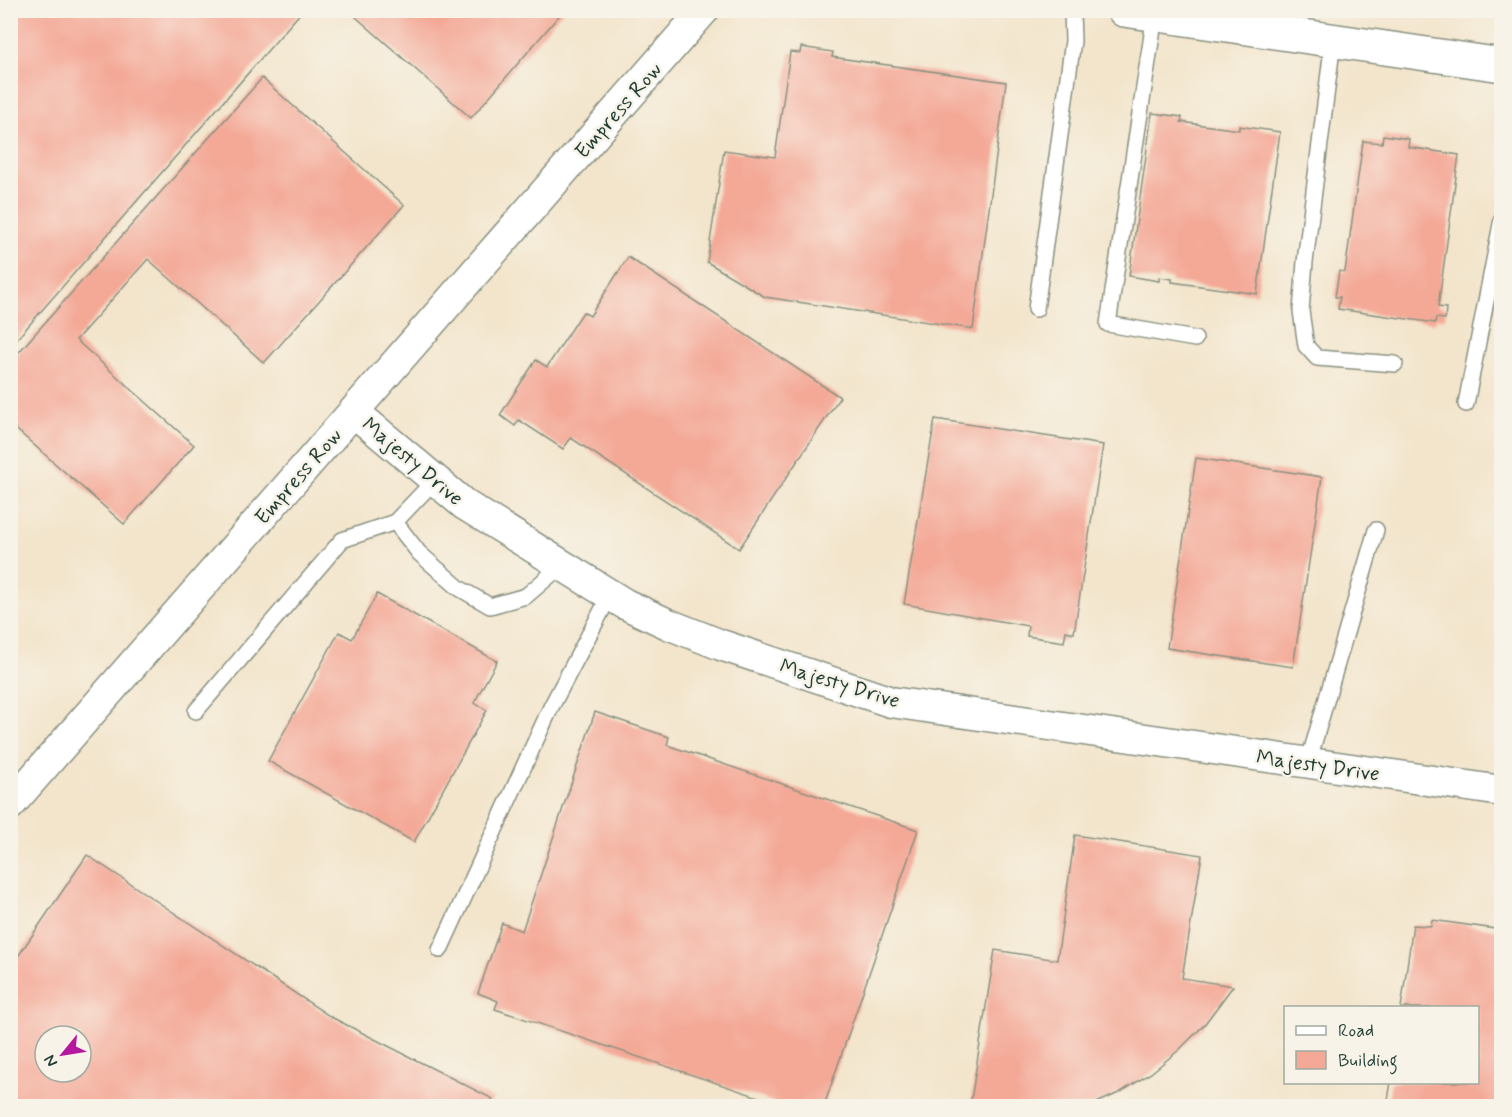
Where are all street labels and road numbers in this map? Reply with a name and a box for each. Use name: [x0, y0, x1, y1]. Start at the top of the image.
street label: Empress Row: [569, 56, 669, 165]
street label: Majesty Drive: [356, 411, 469, 512]
street label: Empress Row: [249, 422, 349, 531]
street label: Majesty Drive: [776, 652, 903, 716]
street label: Majesty Drive: [1254, 743, 1381, 789]

